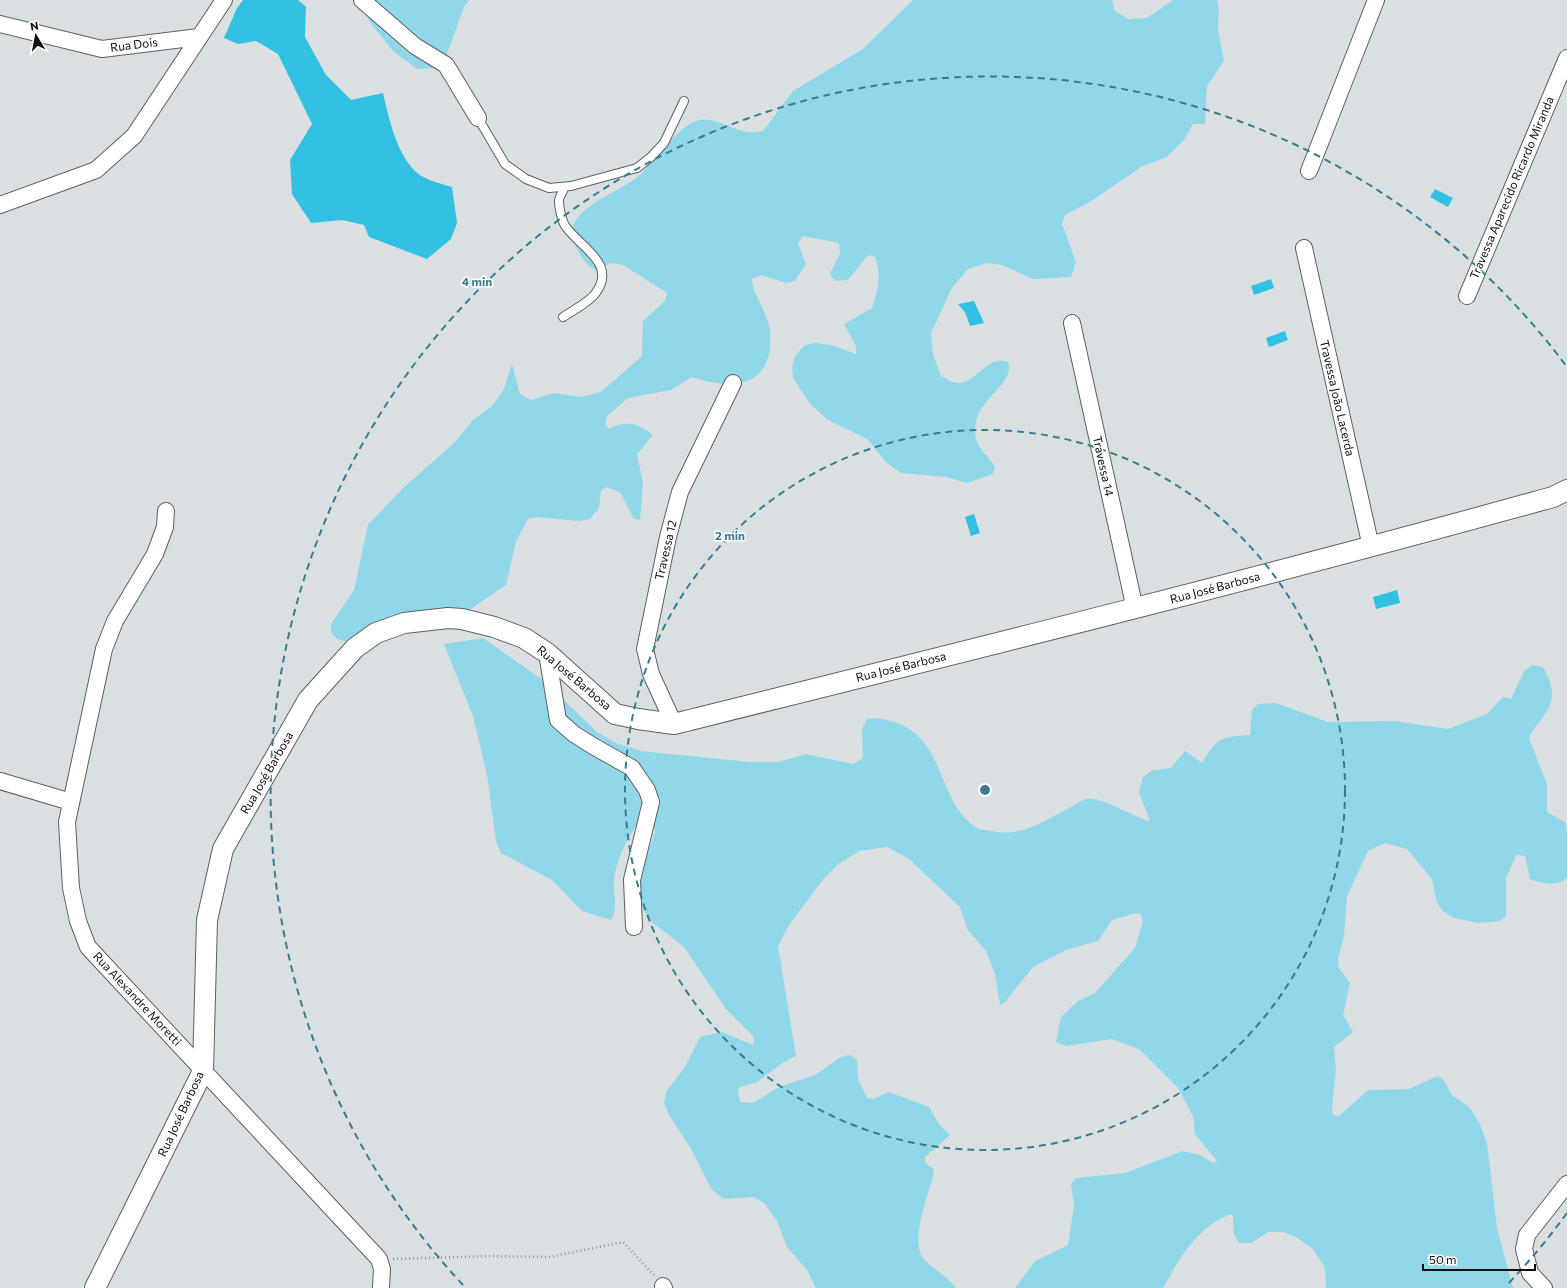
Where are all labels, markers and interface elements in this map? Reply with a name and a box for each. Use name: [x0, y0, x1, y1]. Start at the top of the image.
north arrow: [16, 16, 56, 56]
text: N: [29, 19, 39, 33]
street label: Rua Dois: [109, 34, 158, 54]
street label: Travessa Aparecido Ricardo Miranda: [1466, 94, 1556, 281]
text: 4 min: [462, 274, 492, 288]
street label: Travessa João Lacerda: [1317, 338, 1358, 457]
street label: Travessa 14: [1091, 434, 1117, 497]
street label: Travessa 12: [651, 518, 679, 581]
text: 2 min: [715, 528, 745, 542]
street label: Rua José Barbosa: [1168, 568, 1262, 607]
street label: Rua José Barbosa: [534, 642, 615, 713]
street label: Rua José Barbosa: [854, 648, 948, 685]
street label: Rua José Barbosa: [237, 729, 296, 817]
centre of rings: [978, 783, 992, 797]
street label: Rua Alexandre Moretti: [91, 949, 185, 1048]
street label: Rua José Barbosa: [154, 1069, 207, 1159]
scale bar: [1423, 1246, 1535, 1272]
text: 50 m: [1429, 1252, 1457, 1266]

